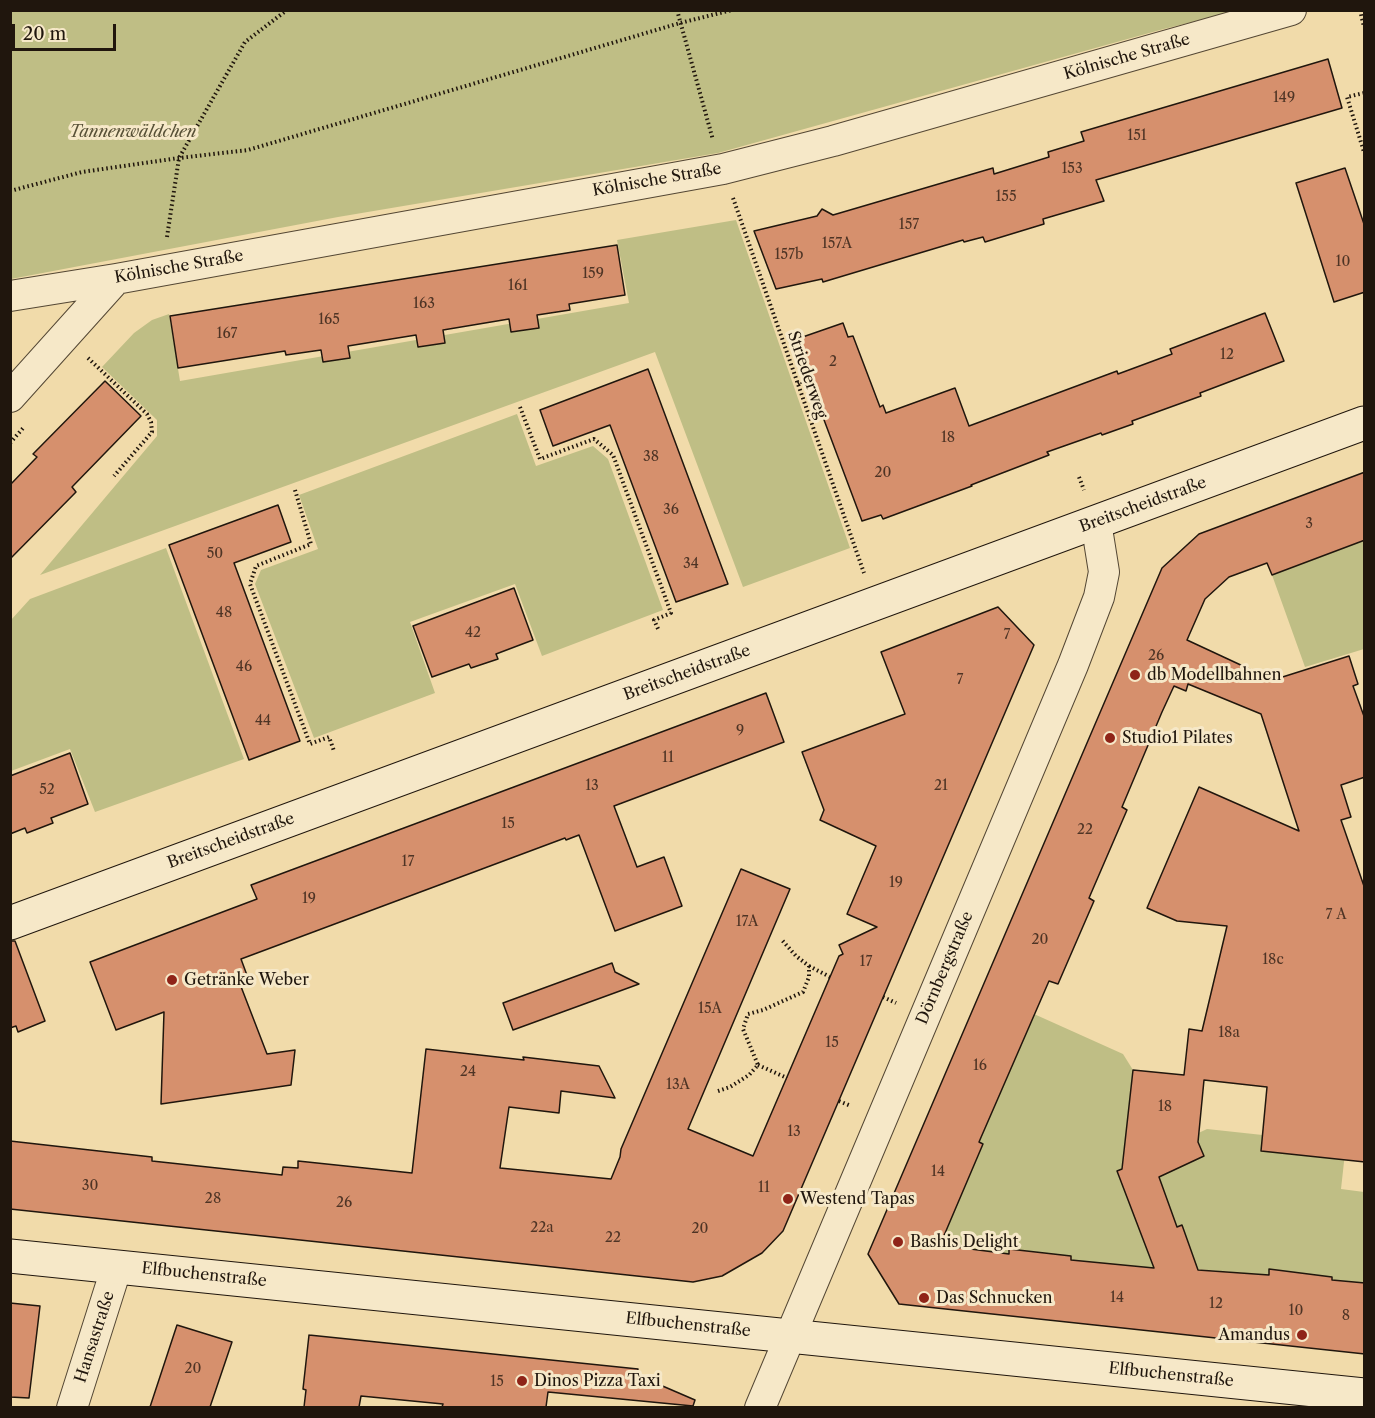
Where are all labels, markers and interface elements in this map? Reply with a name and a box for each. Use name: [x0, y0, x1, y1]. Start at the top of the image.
scale bar: [15, 12, 118, 50]
text: 20 m: [23, 23, 66, 45]
street label: Kölnische Straße: [1062, 30, 1192, 84]
house number: 149: [1273, 90, 1295, 106]
park label: Tannenwäldchen: [70, 122, 196, 142]
house number: 151: [1127, 128, 1147, 144]
street label: Kölnische Straße: [591, 159, 723, 201]
house number: 153: [1061, 161, 1083, 177]
house number: 155: [995, 189, 1017, 205]
house number: 157: [899, 217, 919, 233]
house number: 157A: [822, 236, 852, 252]
street label: Kölnische Straße: [113, 246, 245, 288]
house number: 157b: [775, 247, 803, 263]
house number: 10: [1336, 254, 1350, 270]
house number: 159: [582, 266, 604, 282]
house number: 161: [508, 278, 528, 294]
house number: 163: [413, 296, 435, 312]
house number: 165: [318, 312, 340, 328]
house number: 167: [217, 326, 237, 342]
street label: Striederweg: [783, 329, 831, 421]
house number: 12: [1220, 347, 1234, 363]
house number: 2: [829, 354, 837, 370]
house number: 18: [941, 430, 955, 446]
house number: 38: [643, 449, 659, 465]
house number: 20: [875, 465, 891, 481]
street label: Breitscheidstraße: [1077, 473, 1209, 537]
house number: 36: [663, 502, 679, 518]
house number: 3: [1305, 516, 1313, 532]
house number: 50: [207, 546, 223, 562]
house number: 34: [683, 556, 699, 572]
house number: 48: [216, 605, 232, 621]
house number: 42: [465, 625, 481, 641]
house number: 7: [1004, 627, 1010, 643]
street label: Breitscheidstraße: [621, 641, 753, 705]
house number: 26: [1148, 648, 1164, 664]
house number: 46: [236, 659, 252, 675]
place label: db Modellbahnen: [1147, 665, 1282, 685]
marker: db Modellbahnen: [1128, 668, 1142, 682]
house number: 7: [957, 672, 963, 688]
house number: 44: [255, 713, 271, 729]
house number: 9: [736, 723, 744, 739]
place label: Studio1 Pilates: [1122, 728, 1233, 748]
marker: Studio1 Pilates: [1103, 731, 1117, 745]
house number: 11: [662, 750, 674, 766]
house number: 13: [585, 778, 599, 794]
house number: 21: [934, 778, 948, 794]
house number: 52: [39, 782, 55, 798]
street label: Breitscheidstraße: [165, 809, 297, 873]
house number: 15: [501, 816, 515, 832]
house number: 22: [1077, 822, 1093, 838]
house number: 17: [402, 854, 414, 870]
house number: 19: [889, 875, 903, 891]
house number: 19: [302, 891, 316, 907]
house number: 7 A: [1326, 907, 1346, 923]
street label: Dörnbergstraße: [913, 909, 977, 1027]
house number: 17A: [736, 914, 758, 930]
house number: 20: [1032, 932, 1048, 948]
house number: 18c: [1262, 952, 1284, 968]
house number: 17: [860, 954, 872, 970]
place label: Getränke Weber: [184, 970, 309, 990]
marker: Getränke Weber: [165, 973, 179, 987]
house number: 15A: [698, 1001, 722, 1017]
house number: 18a: [1218, 1025, 1240, 1041]
house number: 15: [825, 1035, 839, 1051]
house number: 16: [973, 1058, 987, 1074]
house number: 24: [460, 1064, 476, 1080]
house number: 13A: [666, 1077, 690, 1093]
house number: 18: [1158, 1099, 1172, 1115]
house number: 13: [787, 1124, 801, 1140]
house number: 14: [931, 1164, 945, 1180]
house number: 30: [82, 1178, 98, 1194]
house number: 11: [758, 1180, 770, 1196]
place label: Westend Tapas: [800, 1189, 915, 1209]
house number: 28: [205, 1191, 221, 1207]
marker: Westend Tapas: [781, 1192, 795, 1206]
house number: 26: [336, 1195, 352, 1211]
house number: 22a: [530, 1220, 554, 1236]
house number: 20: [692, 1221, 708, 1237]
house number: 22: [605, 1230, 621, 1246]
place label: Bashis Delight: [910, 1232, 1018, 1252]
marker: Bashis Delight: [891, 1235, 905, 1249]
street label: Elfbuchenstraße: [140, 1259, 268, 1291]
place label: Das Schnucken: [936, 1288, 1053, 1308]
street label: Hansastraße: [71, 1289, 119, 1385]
house number: 14: [1110, 1290, 1124, 1306]
marker: Das Schnucken: [917, 1291, 931, 1305]
house number: 12: [1209, 1296, 1223, 1312]
house number: 10: [1289, 1303, 1303, 1319]
house number: 8: [1342, 1308, 1350, 1324]
street label: Elfbuchenstraße: [624, 1309, 752, 1341]
place label: Amandus: [1218, 1325, 1290, 1345]
marker: Amandus: [1295, 1328, 1309, 1342]
street label: Elfbuchenstraße: [1107, 1359, 1235, 1391]
house number: 20: [185, 1361, 201, 1377]
place label: Dinos Pizza Taxi: [534, 1371, 661, 1391]
house number: 15: [490, 1374, 504, 1390]
marker: Dinos Pizza Taxi: [515, 1374, 529, 1388]

